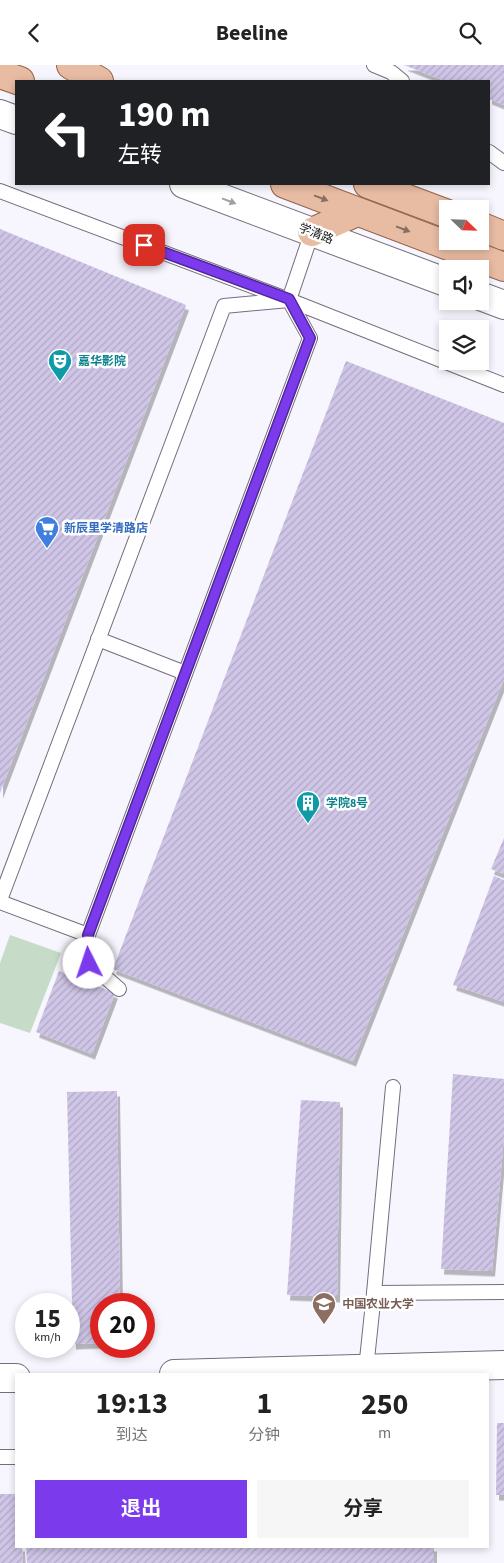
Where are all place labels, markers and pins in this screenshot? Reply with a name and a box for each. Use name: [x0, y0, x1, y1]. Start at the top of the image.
pin: [123, 224, 165, 266]
theatre icon: 嘉华影院: [47, 348, 73, 382]
place label: 嘉华影院: [78, 353, 126, 370]
supermarket icon: 新辰里学清路店: [34, 515, 60, 549]
place label: 新辰里学清路店: [64, 520, 148, 537]
building icon: 学院8号: [295, 790, 321, 824]
place label: 学院8号: [326, 795, 368, 812]
school or university icon: 中国农业大学: [311, 1291, 337, 1325]
place label: 中国农业大学: [342, 1296, 414, 1313]

